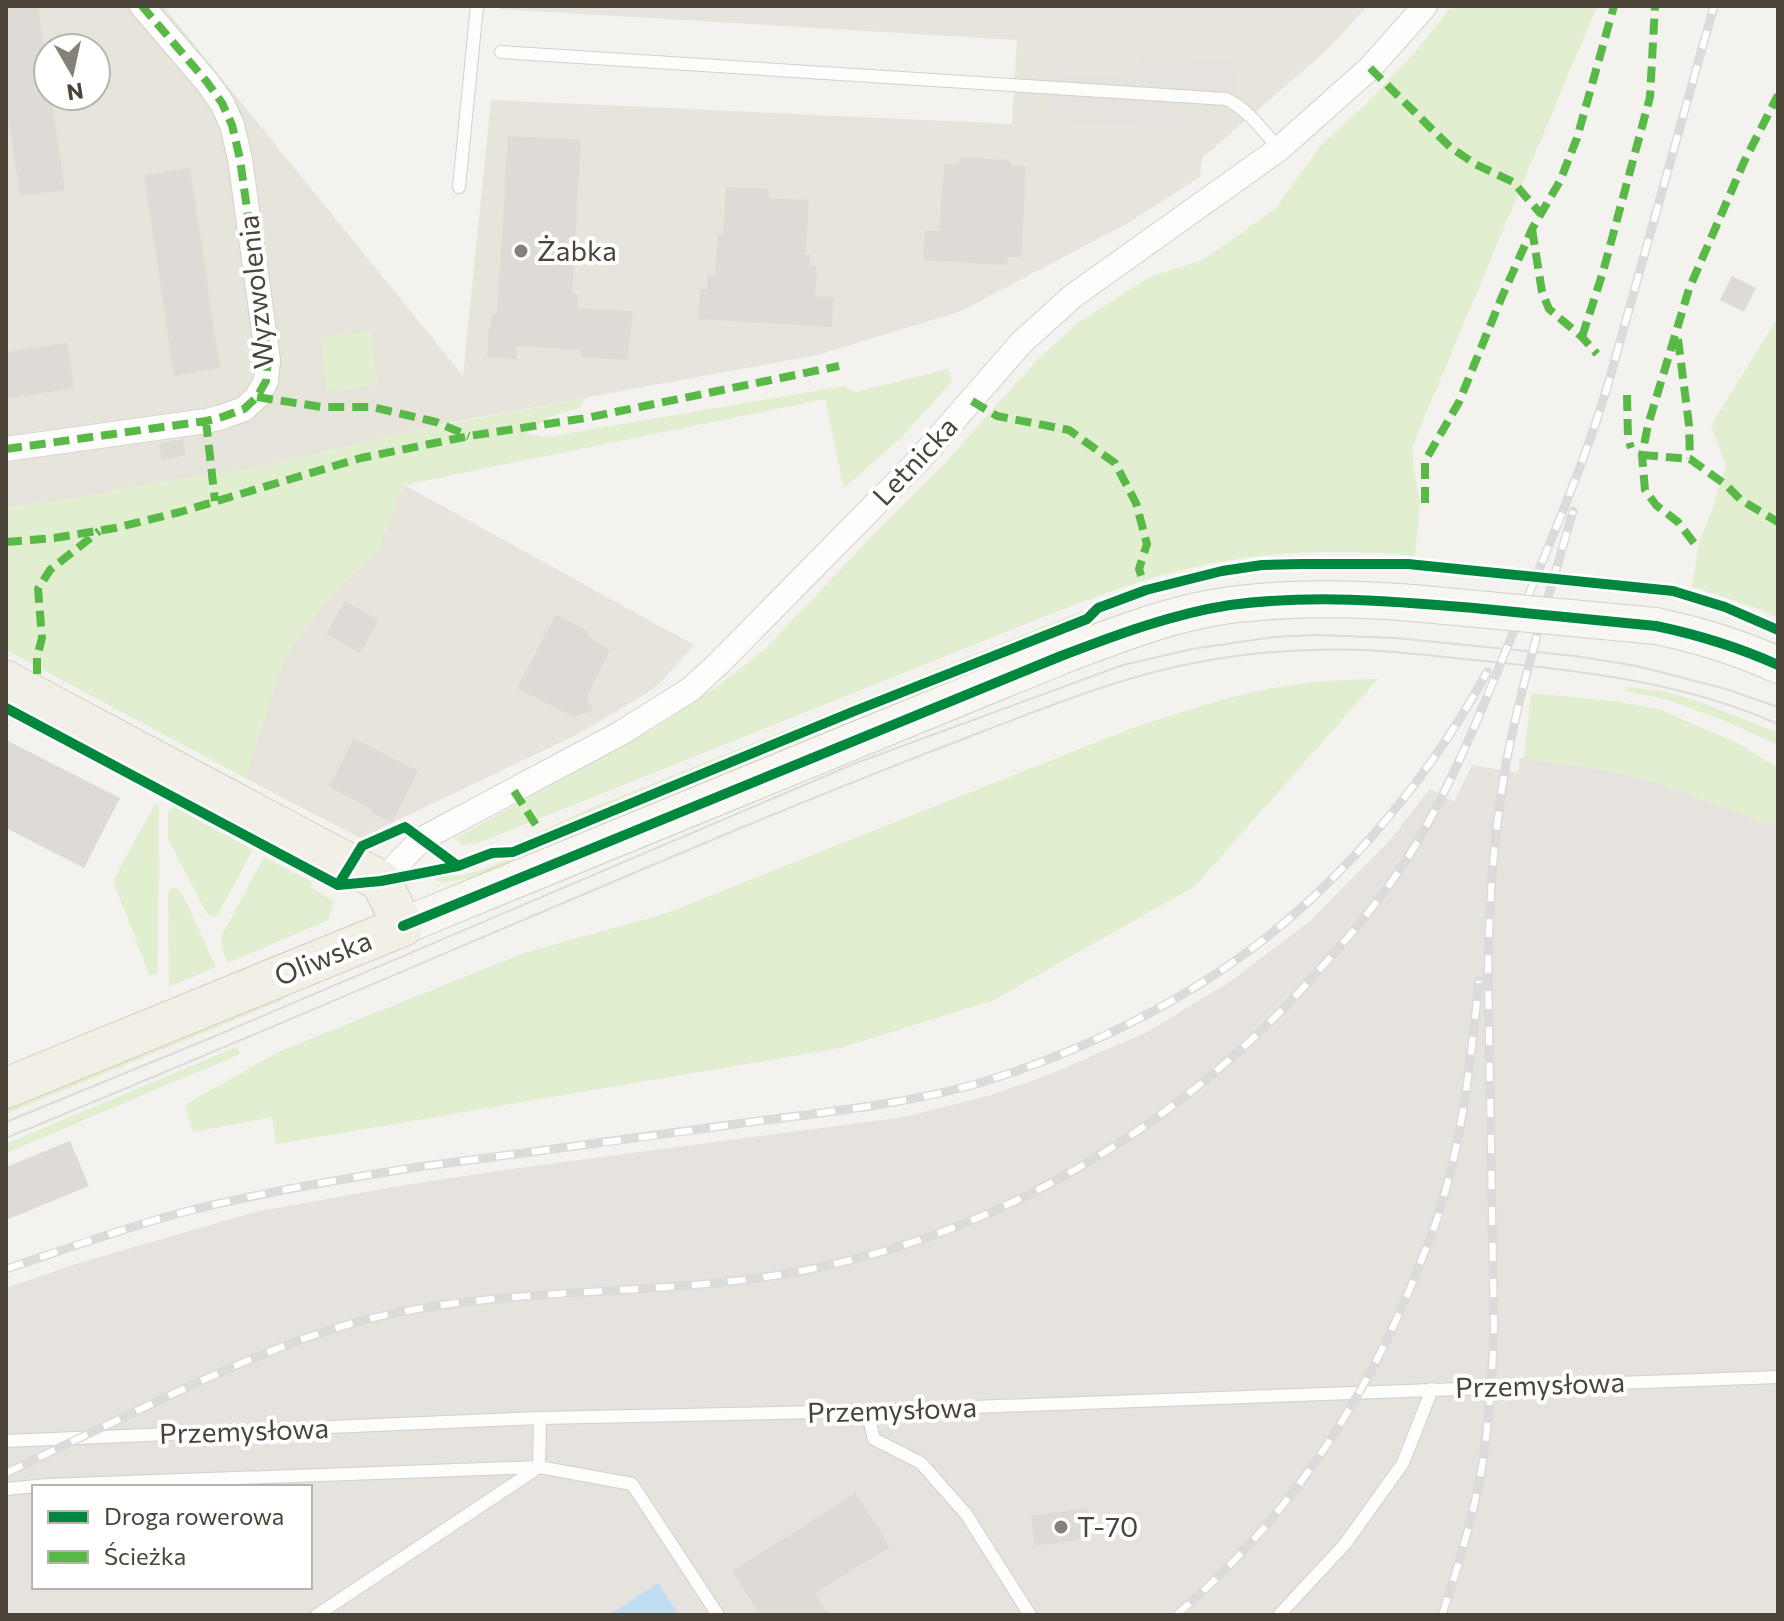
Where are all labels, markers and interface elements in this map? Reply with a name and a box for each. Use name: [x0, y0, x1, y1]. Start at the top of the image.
north arrow: [32, 32, 112, 112]
text: N: [65, 78, 85, 107]
street label: Wyzwolenia: [230, 214, 280, 371]
place label: Żabka: [537, 233, 617, 267]
marker: Żabka: [512, 242, 530, 260]
street label: Letnicka: [865, 409, 964, 512]
street label: Oliwska: [269, 922, 376, 992]
street label: Przemysłowa: [1454, 1364, 1626, 1404]
street label: Przemysłowa: [806, 1389, 978, 1429]
street label: Przemysłowa: [158, 1410, 330, 1450]
legend: [32, 1485, 312, 1589]
text: Droga rowerowa: [104, 1501, 284, 1530]
place label: T-70: [1077, 1509, 1138, 1543]
marker: T-70: [1052, 1518, 1070, 1536]
text: Ścieżka: [104, 1541, 186, 1570]

